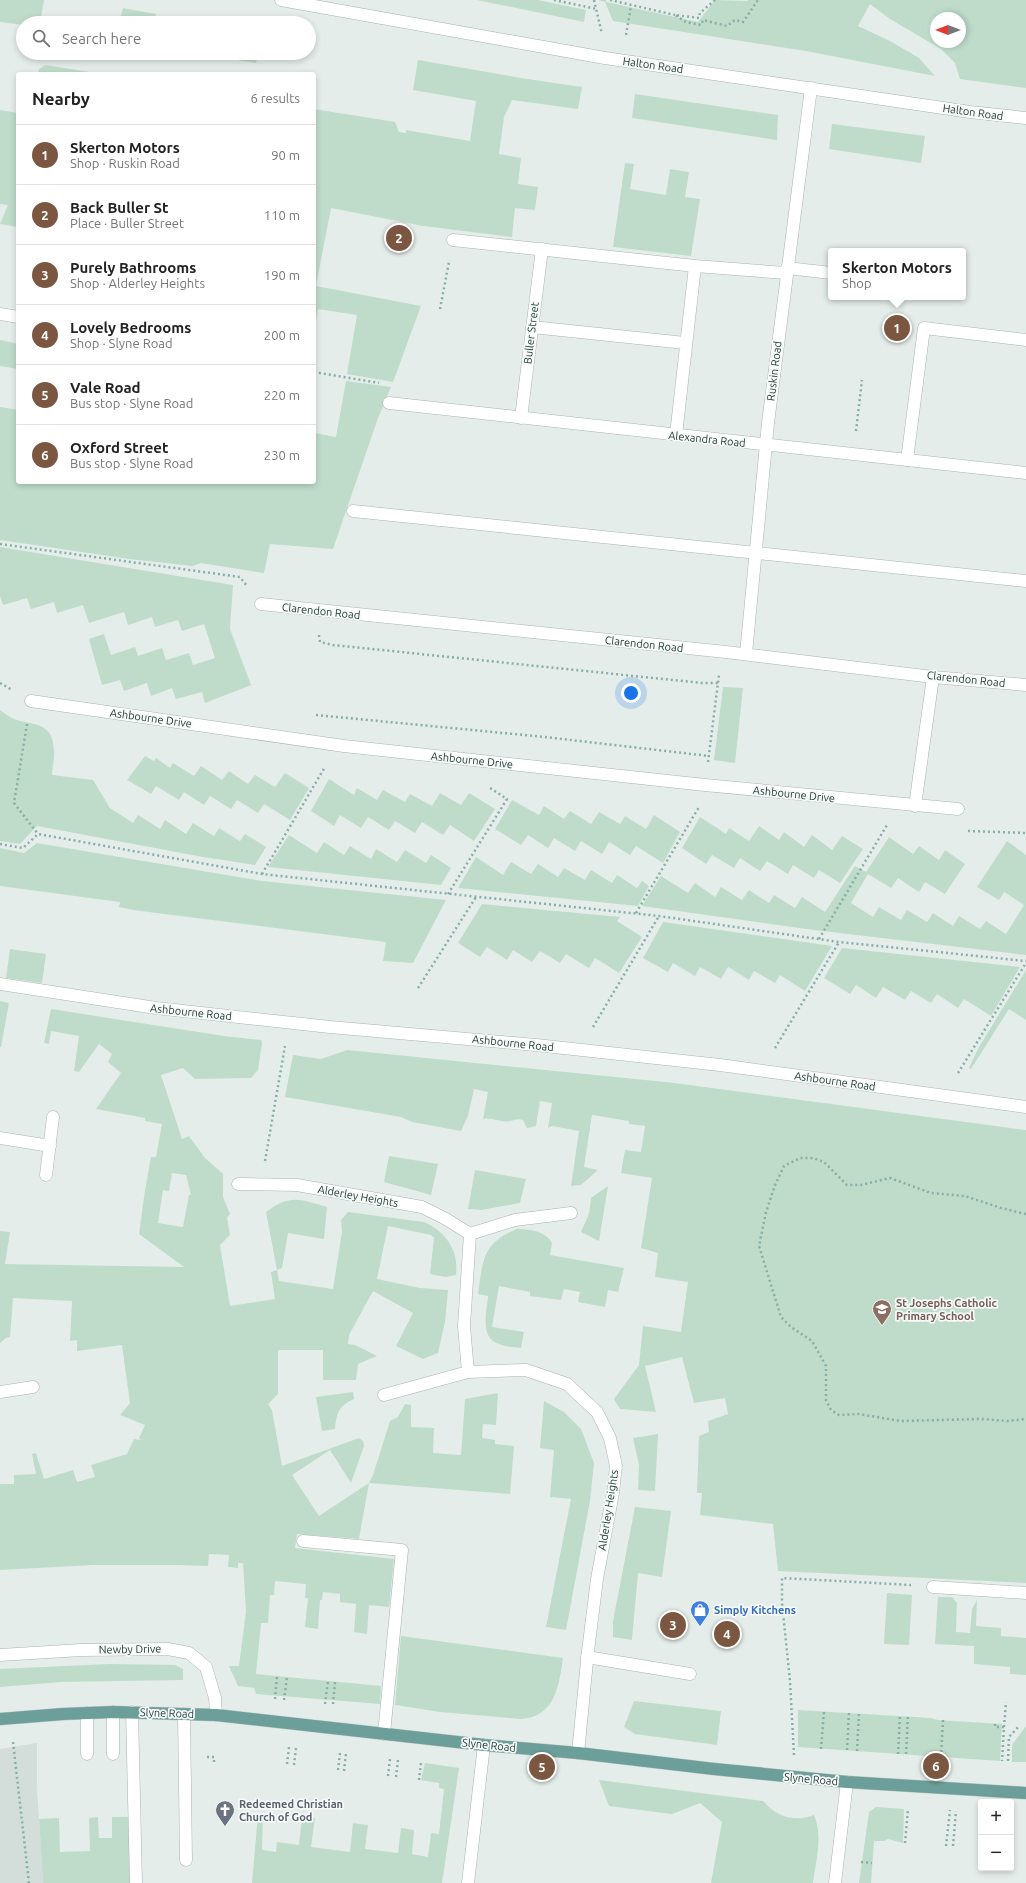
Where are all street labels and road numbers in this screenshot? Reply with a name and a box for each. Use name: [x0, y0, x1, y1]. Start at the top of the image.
street label: Halton Road: [622, 55, 684, 75]
street label: Halton Road: [942, 102, 1004, 122]
street label: Buller Street: [521, 301, 541, 365]
street label: Ruskin Road: [764, 340, 784, 402]
street label: Alexandra Road: [668, 429, 746, 449]
street label: Clarendon Road: [281, 601, 361, 621]
street label: Clarendon Road: [604, 634, 684, 654]
street label: Clarendon Road: [926, 669, 1006, 689]
street label: Ashbourne Drive: [109, 706, 193, 730]
street label: Ashbourne Drive: [430, 750, 514, 770]
street label: Ashbourne Drive: [752, 784, 836, 804]
street label: Ashbourne Road: [150, 1002, 232, 1022]
street label: Ashbourne Road: [472, 1033, 554, 1053]
street label: Ashbourne Road: [794, 1069, 876, 1093]
street label: Alderley Heights: [317, 1183, 399, 1209]
street label: Alderley Heights: [596, 1469, 620, 1551]
street label: Newby Drive: [99, 1642, 161, 1656]
street label: Slyne Road: [140, 1706, 194, 1720]
street label: Slyne Road: [461, 1736, 517, 1754]
street label: Slyne Road: [783, 1771, 839, 1787]

